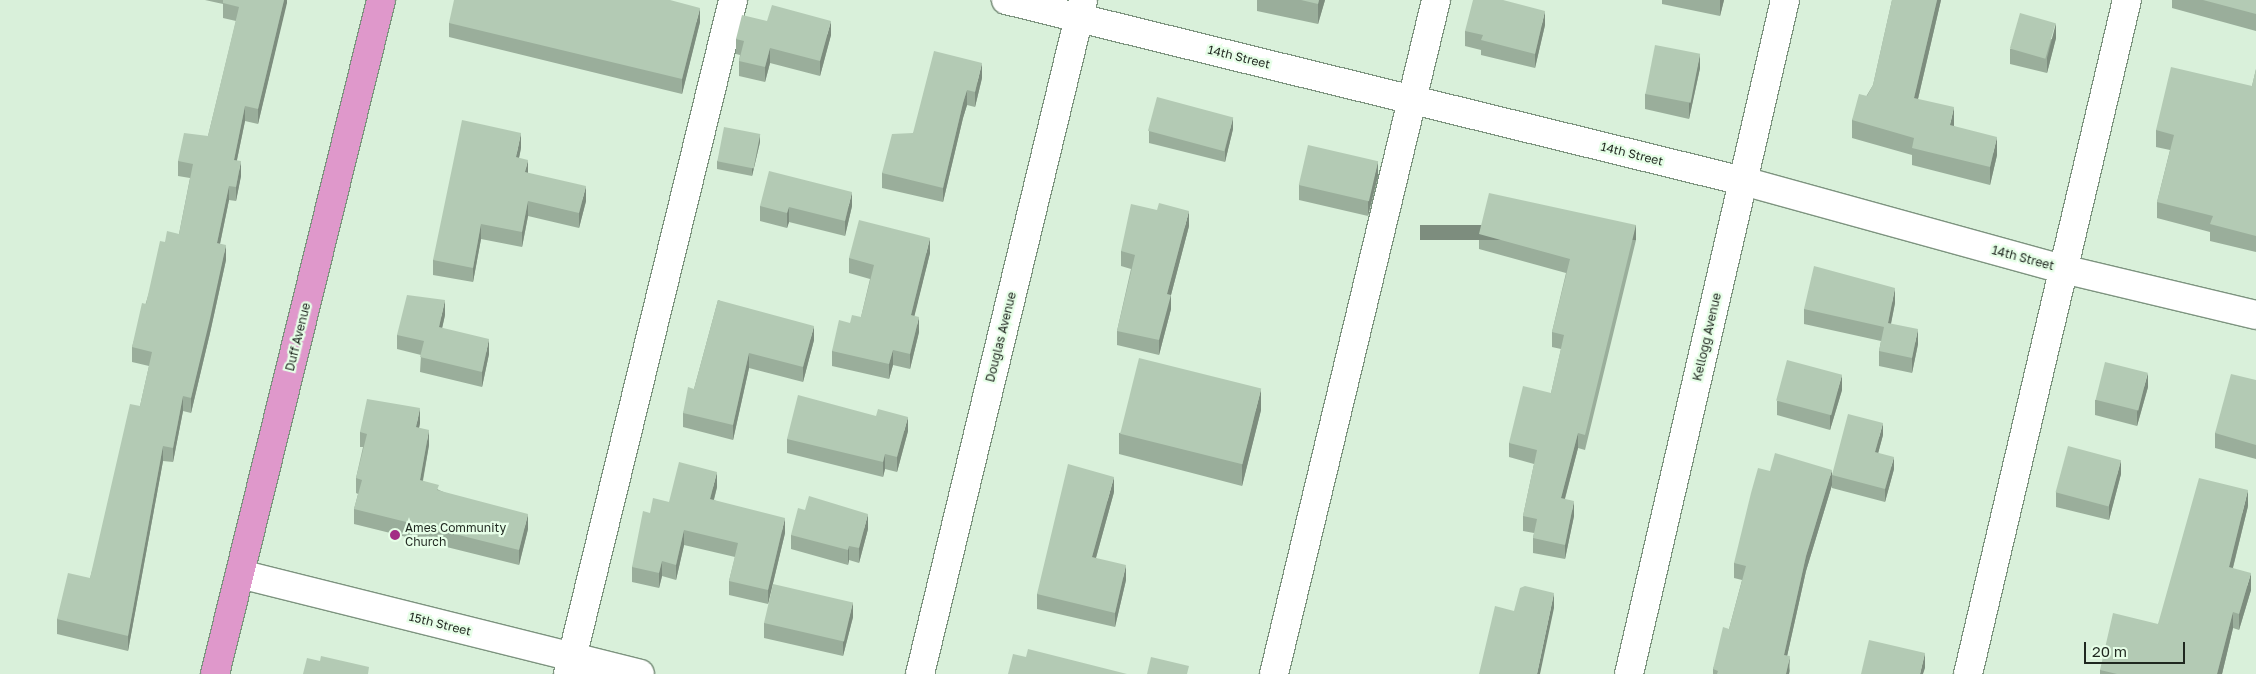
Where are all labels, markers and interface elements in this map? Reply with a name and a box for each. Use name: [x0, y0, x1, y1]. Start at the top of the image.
street label: 14th Street: [1206, 42, 1272, 72]
street label: 14th Street: [1599, 139, 1665, 169]
street label: 14th Street: [1990, 243, 2056, 273]
street label: Douglas Avenue: [983, 290, 1019, 384]
street label: Kellogg Avenue: [1690, 292, 1724, 382]
street label: Duff Avenue: [283, 301, 313, 373]
place label: Ames Community Church: [405, 521, 506, 549]
marker: Ames Community Church: [389, 529, 401, 541]
street label: 15th Street: [407, 609, 473, 639]
scale bar: [2086, 632, 2187, 664]
text: 20 m: [2092, 642, 2127, 660]

